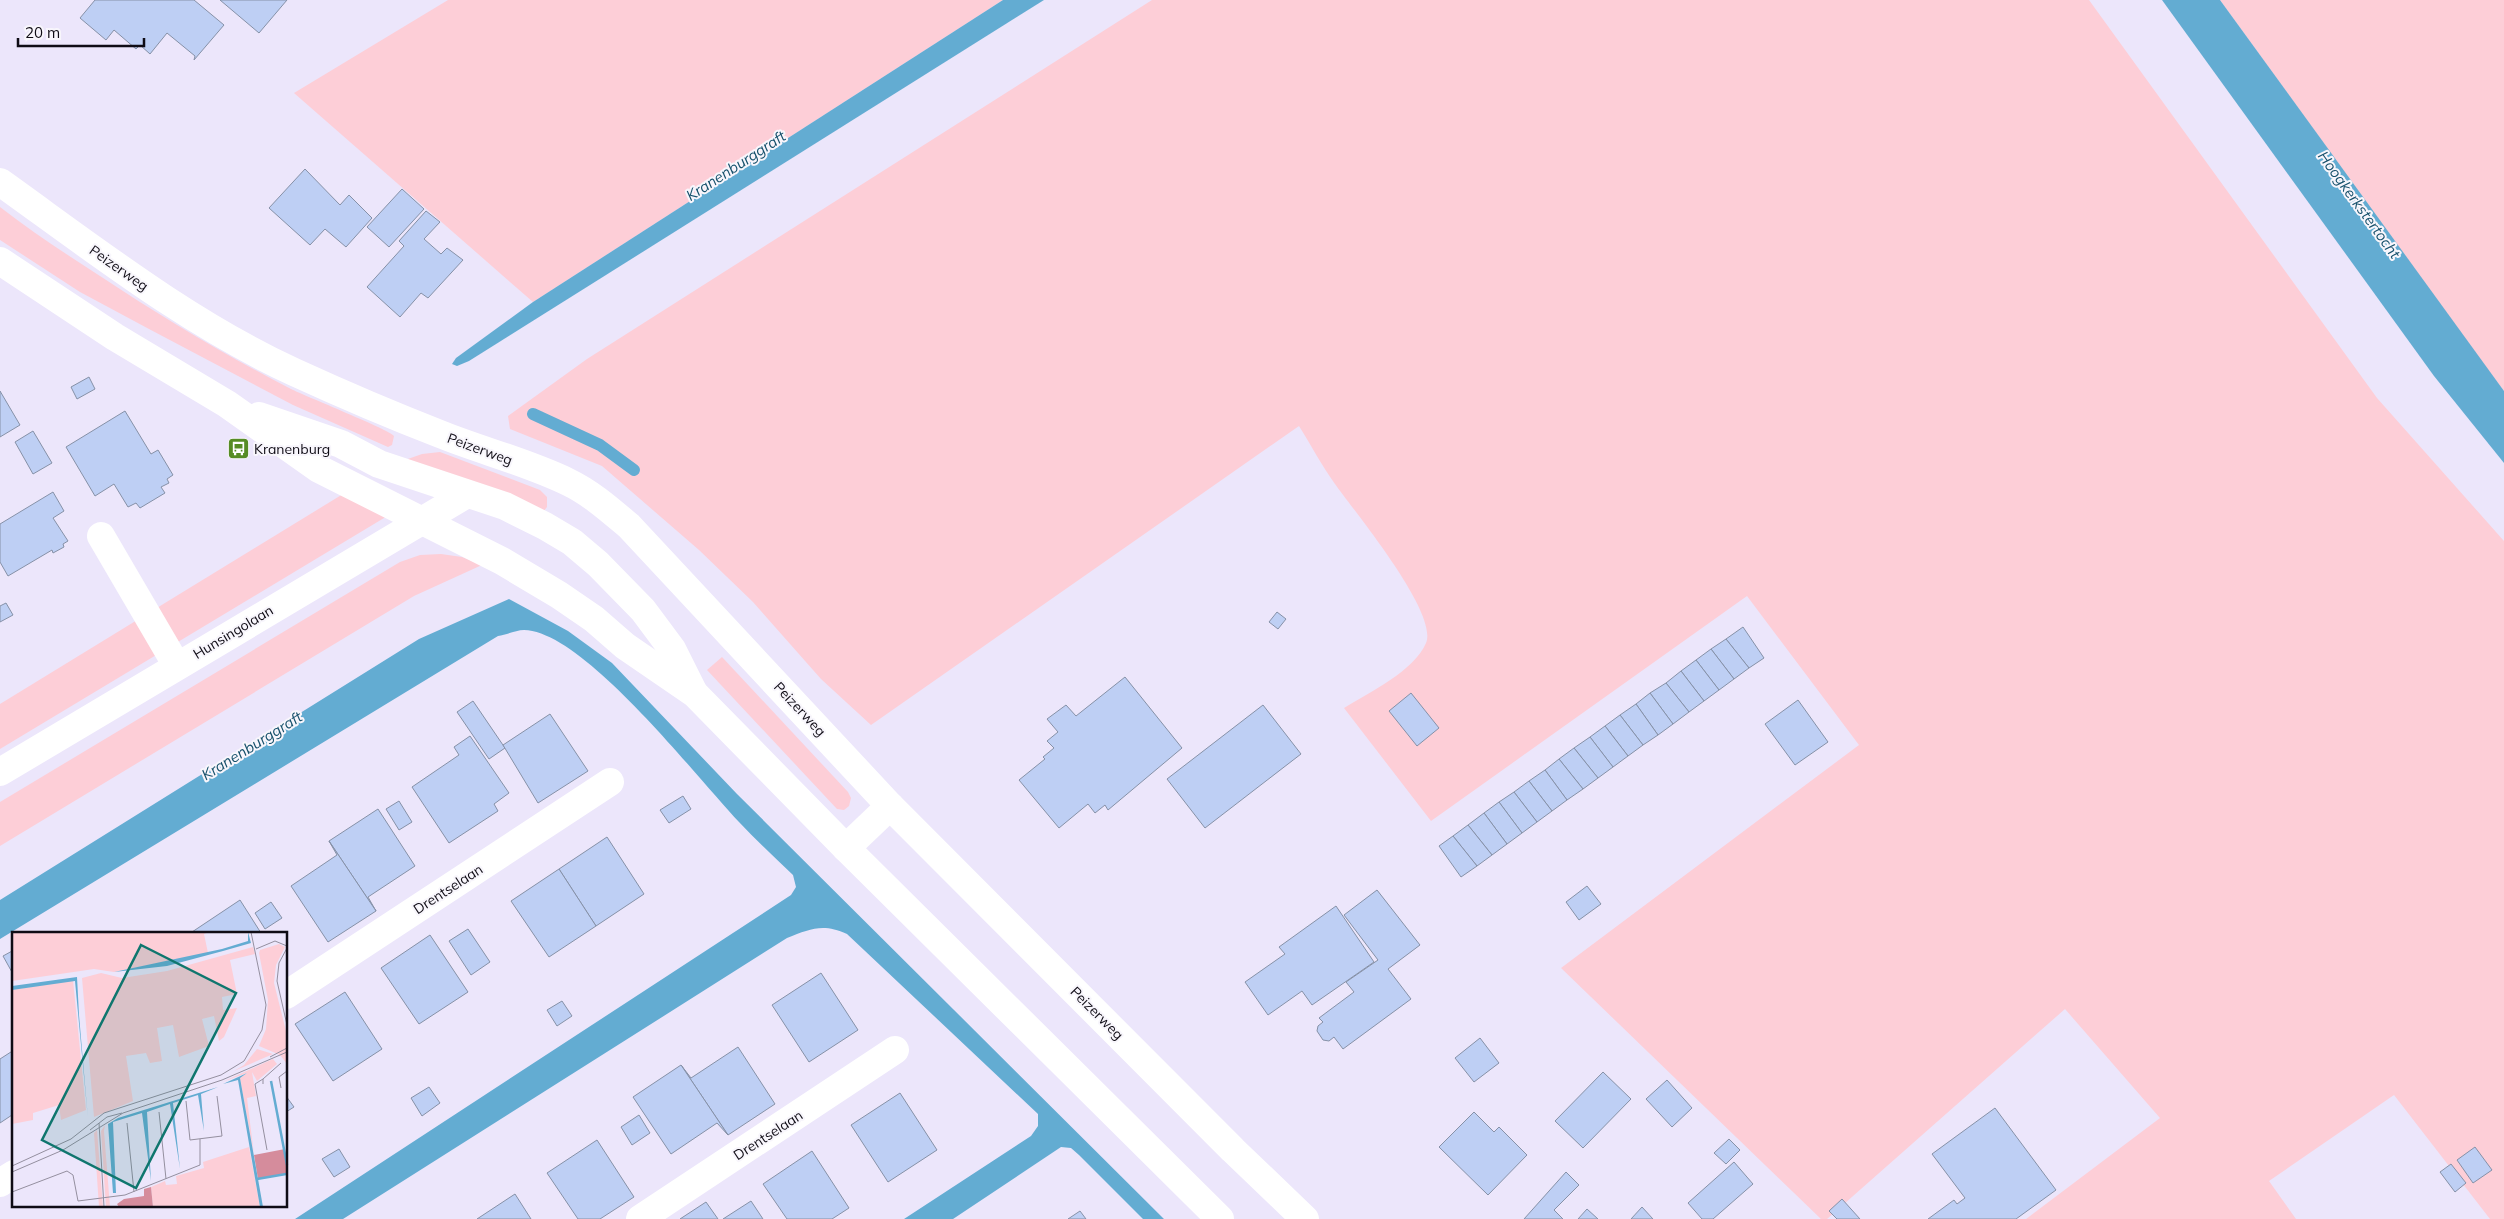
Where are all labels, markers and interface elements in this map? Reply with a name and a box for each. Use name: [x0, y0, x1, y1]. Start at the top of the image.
scale bar: [18, 15, 144, 47]
text: 20 m: [25, 23, 60, 42]
water label: Kranenburggraft: [682, 126, 790, 205]
water label: Hoogkerkstertocht: [2314, 147, 2405, 263]
street label: Peizerweg: [86, 241, 152, 295]
street label: Peizerweg: [445, 429, 515, 469]
bus stop icon: Kranenburg: [226, 437, 250, 461]
place label: Kranenburg: [254, 440, 330, 458]
street label: Hunsingolaan: [190, 601, 276, 663]
street label: Peizerweg: [770, 678, 830, 740]
water label: Kranenburggraft: [198, 707, 306, 784]
street label: Drentselaan: [410, 860, 486, 918]
inset map: [12, 932, 288, 1206]
street label: Peizerweg: [1067, 983, 1127, 1043]
street label: Drentselaan: [730, 1106, 806, 1164]

